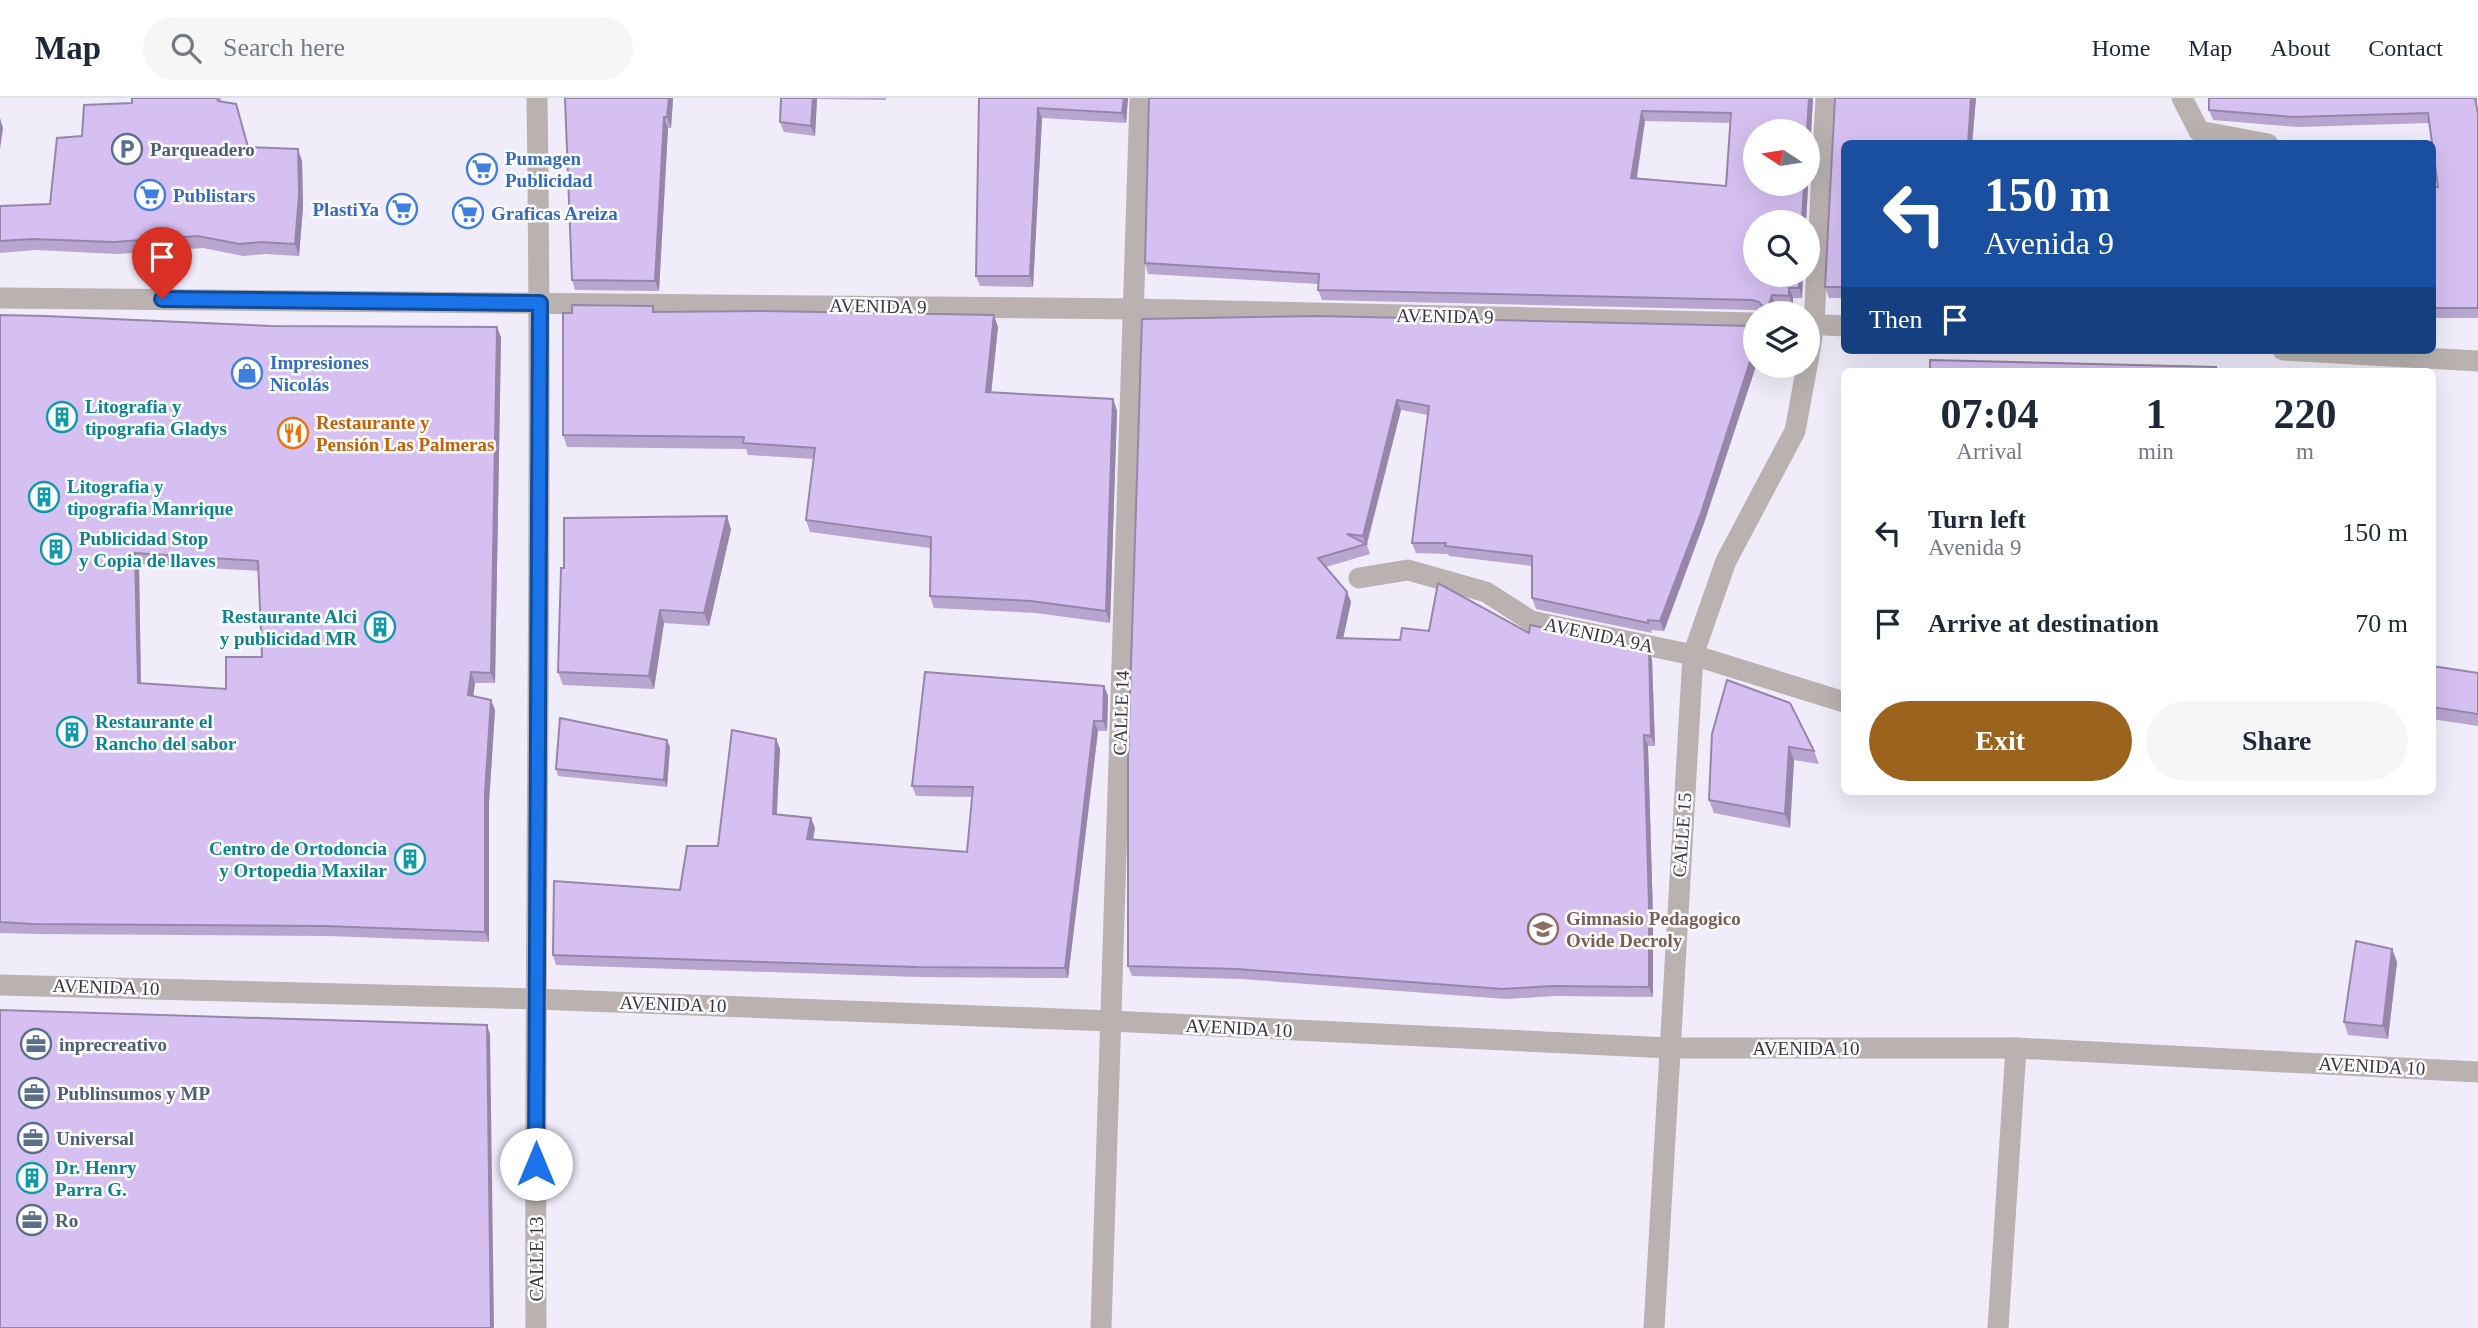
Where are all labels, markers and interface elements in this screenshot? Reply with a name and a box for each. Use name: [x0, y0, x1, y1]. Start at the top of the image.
search box: [143, 17, 633, 80]
icon: search: [167, 29, 205, 67]
text: Map: [35, 30, 101, 66]
text: Search here: [223, 33, 345, 62]
text: Home: [2092, 35, 2150, 61]
text: Map: [2188, 35, 2232, 61]
text: About: [2270, 35, 2330, 61]
text: Contact: [2368, 35, 2443, 61]
north arrow: [1743, 119, 1820, 196]
map controls: [1743, 119, 1820, 378]
parking icon: Parqueadero: [110, 132, 144, 166]
place label: Parqueadero: [150, 139, 255, 160]
place label: Pumagen Publicidad: [505, 148, 593, 191]
supermarket icon: Pumagen Publicidad: [465, 152, 499, 186]
text: 150 m: [1984, 167, 2111, 222]
icon: left: [1869, 168, 1960, 259]
supermarket icon: Publistars: [133, 178, 167, 212]
place label: Publistars: [173, 185, 255, 206]
supermarket icon: PlastiYa: [385, 192, 419, 226]
supermarket icon: Graficas Areiza: [451, 196, 485, 230]
place label: PlastiYa: [313, 199, 380, 220]
place label: Graficas Areiza: [491, 203, 618, 224]
button: search: [1743, 210, 1820, 287]
text: Avenida 9: [1984, 225, 2114, 261]
pin: [132, 227, 192, 299]
icon: arrive: [143, 238, 181, 276]
street label: AVENIDA 9: [829, 295, 927, 317]
button: layers: [1743, 301, 1820, 378]
icon: arrive: [1936, 301, 1974, 339]
street label: AVENIDA 9: [1396, 305, 1494, 327]
text: Then: [1869, 305, 1922, 334]
place label: Impresiones Nicolás: [270, 352, 369, 395]
shop icon: Impresiones Nicolás: [230, 356, 264, 390]
text: 07:04: [1941, 391, 2039, 437]
text: 1: [2145, 391, 2166, 437]
text: 220: [2273, 391, 2336, 437]
place label: Litografia y tipografia Gladys: [85, 396, 227, 439]
building icon: Litografia y tipografia Gladys: [45, 400, 79, 434]
place label: Restaurante y Pensión Las Palmeras: [316, 412, 494, 455]
restaurant icon: Restaurante y Pensión Las Palmeras: [276, 416, 310, 450]
text: Arrival: [1956, 439, 2023, 464]
text: min: [2138, 439, 2174, 464]
text: m: [2296, 439, 2314, 464]
place label: Litografia y tipografia Manrique: [67, 476, 233, 519]
building icon: Litografia y tipografia Manrique: [27, 480, 61, 514]
text: Turn left: [1928, 505, 2026, 534]
icon: left: [1869, 514, 1907, 552]
text: 150 m: [2342, 518, 2408, 547]
place label: Publicidad Stop y Copia de llaves: [79, 528, 216, 571]
building icon: Publicidad Stop y Copia de llaves: [39, 532, 73, 566]
text: Avenida 9: [1928, 535, 2021, 560]
icon: arrive: [1869, 605, 1907, 643]
place label: Restaurante Alci y publicidad MR: [220, 606, 357, 649]
text: Arrive at destination: [1928, 609, 2159, 638]
text: 70 m: [2355, 609, 2408, 638]
building icon: Restaurante Alci y publicidad MR: [363, 610, 397, 644]
street label: AVENIDA 9A: [1543, 613, 1656, 657]
street label: CALLE 14: [1109, 670, 1133, 756]
button: Exit: [1869, 701, 2132, 781]
button: Share: [2146, 701, 2408, 781]
place label: Restaurante el Rancho del sabor: [95, 711, 237, 754]
building icon: Restaurante el Rancho del sabor: [55, 715, 89, 749]
street label: CALLE 15: [1669, 792, 1695, 878]
place label: Centro de Ortodoncia y Ortopedia Maxilar: [209, 838, 388, 881]
building icon: Centro de Ortodoncia y Ortopedia Maxilar: [393, 842, 427, 876]
place label: Gimnasio Pedagogico Ovide Decroly: [1566, 908, 1741, 951]
school or university icon: Gimnasio Pedagogico Ovide Decroly: [1526, 912, 1560, 946]
street label: AVENIDA 10: [52, 975, 160, 999]
street label: AVENIDA 10: [619, 992, 727, 1016]
street label: AVENIDA 10: [1185, 1015, 1293, 1041]
office icon: inprecreativo: [19, 1027, 53, 1061]
place label: inprecreativo: [59, 1034, 167, 1055]
street label: AVENIDA 10: [1753, 1038, 1859, 1059]
street label: AVENIDA 10: [2318, 1053, 2426, 1079]
office icon: Publinsumos y MP: [17, 1076, 51, 1110]
place label: Publinsumos y MP: [57, 1083, 210, 1104]
office icon: Universal: [16, 1121, 50, 1155]
position arrow: [499, 1127, 573, 1201]
place label: Universal: [56, 1128, 134, 1149]
place label: Dr. Henry Parra G.: [55, 1157, 137, 1200]
building icon: Dr. Henry Parra G.: [15, 1161, 49, 1195]
office icon: Ro: [15, 1203, 49, 1237]
place label: Ro: [55, 1210, 78, 1231]
street label: CALLE 13: [526, 1217, 547, 1301]

